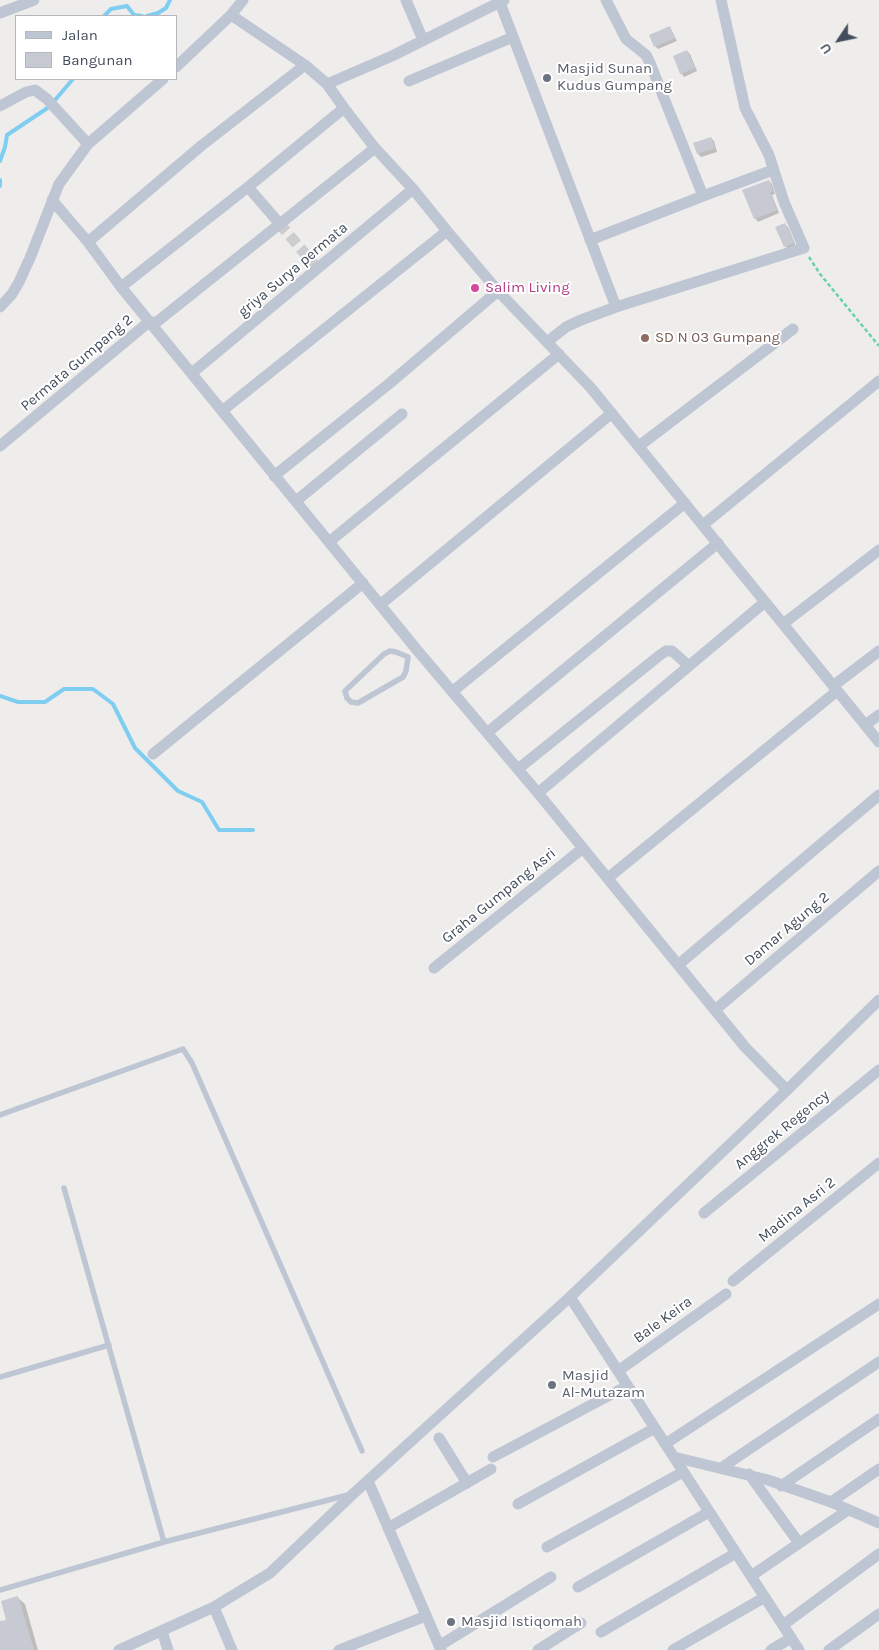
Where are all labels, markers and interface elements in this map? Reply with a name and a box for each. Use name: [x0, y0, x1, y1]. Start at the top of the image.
legend: [15, 15, 178, 80]
north arrow: [814, 15, 864, 65]
text: Jalan: [62, 26, 98, 44]
text: U: [816, 40, 836, 57]
text: Bangunan: [62, 51, 133, 69]
place label: Masjid Sunan Kudus Gumpang: [557, 60, 672, 95]
marker: Masjid Sunan Kudus Gumpang: [541, 72, 553, 84]
street label: griya Surya permata: [235, 219, 351, 321]
place label: Salim Living: [485, 279, 570, 297]
marker: Salim Living: [469, 282, 481, 294]
street label: Permata Gumpang 2: [17, 311, 137, 415]
place label: SD N 03 Gumpang: [655, 329, 780, 347]
marker: SD N 03 Gumpang: [639, 332, 651, 344]
street label: Graha Gumpang Asri: [438, 844, 560, 948]
street label: Damar Agung 2: [741, 888, 833, 970]
street label: Anggrek Regency: [731, 1086, 833, 1174]
street label: Madina Asri 2: [755, 1173, 839, 1247]
street label: Bale Keira: [630, 1293, 696, 1347]
place label: Masjid Al-Mutazam: [562, 1367, 645, 1402]
marker: Masjid Al-Mutazam: [546, 1379, 558, 1391]
place label: Masjid Istiqomah: [461, 1613, 582, 1631]
marker: Masjid Istiqomah: [445, 1616, 457, 1628]

